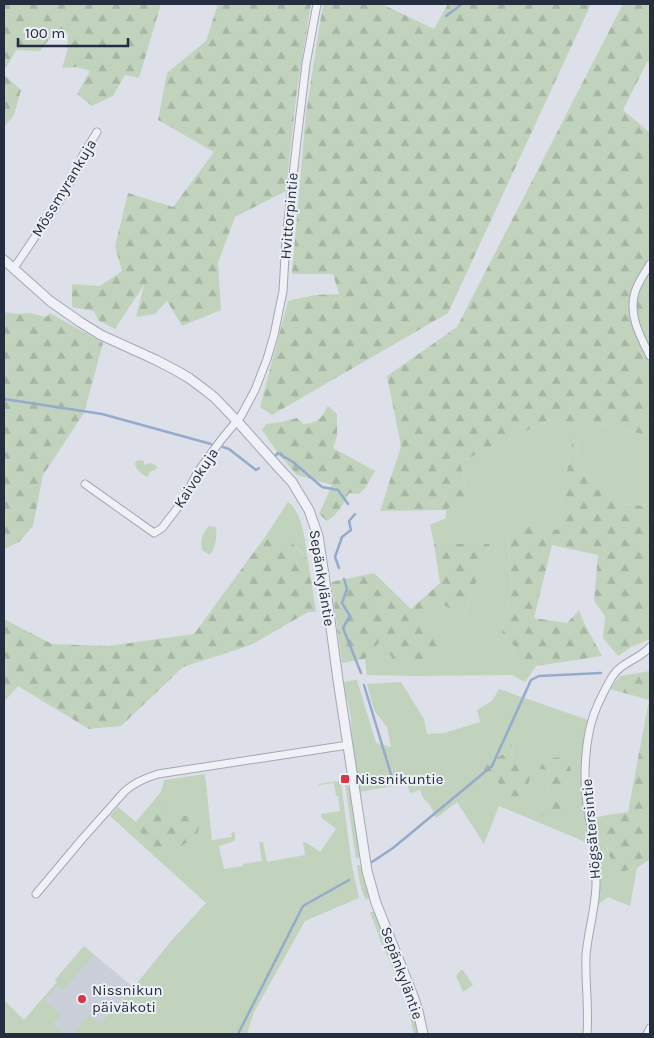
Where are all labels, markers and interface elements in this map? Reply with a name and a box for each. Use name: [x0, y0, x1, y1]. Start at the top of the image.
scale bar: [18, 15, 128, 47]
text: 100 m: [25, 24, 65, 42]
street label: Mössmyrankuja: [28, 136, 100, 240]
street label: Hvittorpintie: [276, 172, 302, 260]
street label: Kaivokuja: [170, 445, 222, 511]
street label: Sepänkyläntie: [305, 529, 339, 627]
place label: Nissnikuntie: [355, 770, 443, 788]
marker: Nissnikuntie: [339, 773, 351, 785]
street label: Högsätersintie: [578, 778, 604, 880]
street label: Sepänkyläntie: [377, 924, 427, 1022]
place label: Nissnikun päiväkoti: [92, 981, 163, 1016]
marker: Nissnikun päiväkoti: [76, 993, 88, 1005]

